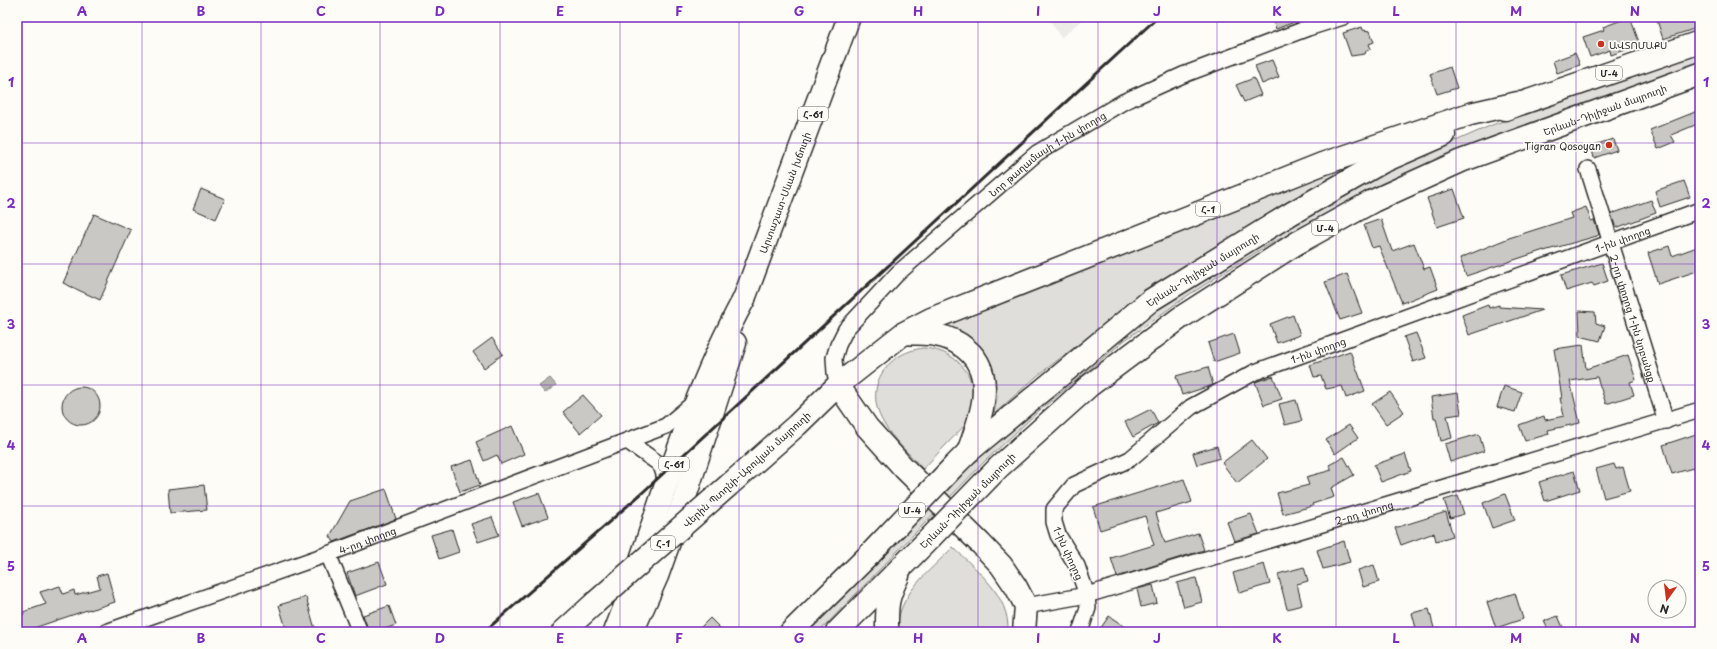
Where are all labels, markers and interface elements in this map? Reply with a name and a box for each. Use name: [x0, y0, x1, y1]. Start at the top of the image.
text: A: [77, 1, 87, 20]
text: B: [197, 1, 206, 20]
text: C: [316, 1, 326, 20]
text: D: [435, 1, 445, 20]
text: E: [556, 1, 564, 20]
text: F: [675, 1, 683, 20]
text: G: [794, 1, 804, 20]
text: H: [913, 1, 923, 20]
text: I: [1036, 1, 1040, 20]
text: J: [1153, 1, 1161, 20]
text: K: [1272, 1, 1282, 20]
text: L: [1392, 1, 1400, 20]
text: M: [1510, 1, 1522, 20]
text: N: [1630, 1, 1640, 20]
place label: ԱՎՏՈՄԱՔՍ: [1609, 37, 1667, 52]
marker: ԱՎՏՈՄԱՔՍ: [1596, 39, 1606, 49]
road number: Մ-4: [1596, 66, 1622, 80]
text: 1: [8, 72, 14, 91]
text: 1: [1703, 72, 1709, 91]
street label: Երևան-Դիլիջան մայրուղի: [1541, 79, 1669, 138]
road number: Հ-61: [798, 107, 828, 121]
street label: Նոր թաղամասի 1-ին փողոց: [985, 107, 1108, 199]
street label: Արտաշատ-Սևան խճուղի: [754, 129, 813, 255]
place label: Tigran Qosoyan: [1524, 138, 1601, 153]
marker: Tigran Qosoyan: [1604, 140, 1614, 150]
text: 2: [6, 193, 16, 212]
text: 2: [1701, 193, 1711, 212]
road number: Հ-1: [1196, 202, 1220, 216]
road number: Մ-4: [1312, 221, 1338, 235]
street label: 1-ին փողոց: [1593, 221, 1652, 255]
street label: Երևան-Դիլիջան մայրուղի: [1142, 228, 1262, 309]
street label: 2-րդ փողոց 1-ին նրբանցք: [1607, 252, 1661, 384]
text: 3: [7, 314, 16, 333]
text: 3: [1702, 314, 1711, 333]
street label: 1-ին փողոց: [1288, 332, 1348, 366]
street label: Վերին Պտղնի-Աբովյան մայրուղի: [679, 407, 813, 531]
text: 4: [7, 435, 16, 454]
text: 4: [1702, 435, 1711, 454]
street label: Երևան-Դիլիջան մայրուղի: [916, 449, 1018, 551]
road number: Հ-61: [659, 457, 689, 471]
street label: 2-րդ փողոց: [1333, 496, 1395, 527]
road number: Մ-4: [899, 503, 925, 517]
street label: 4-րդ փողոց: [336, 522, 398, 557]
street label: 1-ին փողոց: [1050, 524, 1088, 582]
road number: Հ-1: [651, 536, 675, 550]
text: 5: [7, 556, 15, 575]
text: 5: [1702, 556, 1710, 575]
north arrow: [1647, 579, 1687, 619]
text: N: [1658, 600, 1671, 618]
text: A: [77, 628, 87, 647]
text: B: [197, 628, 206, 647]
text: C: [316, 628, 326, 647]
text: D: [435, 628, 445, 647]
text: E: [556, 628, 564, 647]
text: F: [675, 628, 683, 647]
text: G: [794, 628, 804, 647]
text: H: [913, 628, 923, 647]
text: I: [1036, 628, 1040, 647]
text: J: [1153, 628, 1161, 647]
text: K: [1272, 628, 1282, 647]
text: L: [1392, 628, 1400, 647]
text: M: [1510, 628, 1522, 647]
text: N: [1630, 628, 1640, 647]

